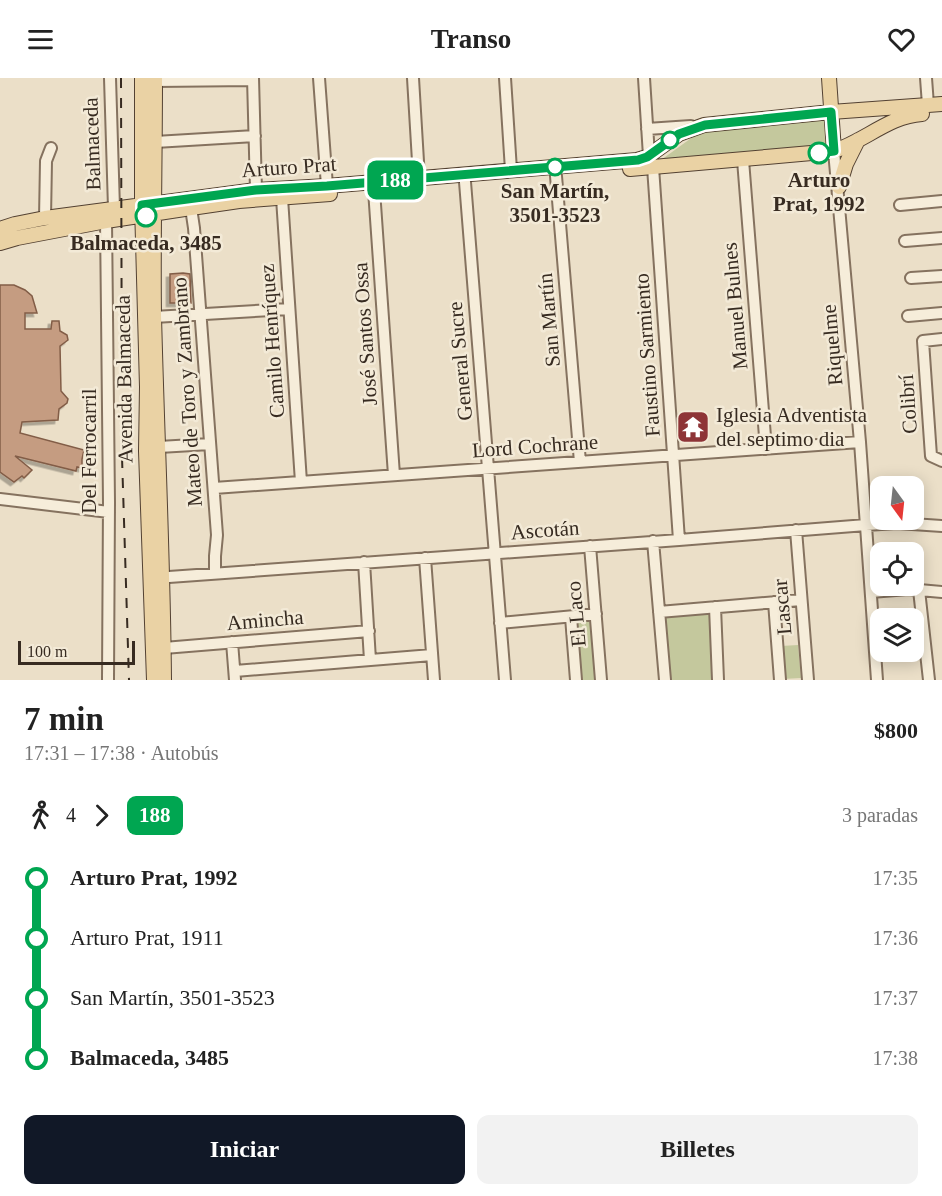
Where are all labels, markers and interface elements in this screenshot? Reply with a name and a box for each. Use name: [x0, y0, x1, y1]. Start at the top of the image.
icon: menu: [24, 23, 57, 56]
icon: heart: [885, 23, 918, 56]
text: Transo: [431, 24, 511, 54]
street label: Balmaceda: [78, 96, 106, 191]
unlabelled marker: [661, 131, 679, 149]
marker: Arturo Prat, 1992: [808, 142, 830, 164]
street label: Arturo Prat: [241, 152, 337, 182]
marker: San Martín, 3501-3523: [546, 158, 564, 176]
line badge: 188: [360, 160, 430, 200]
text: 188: [379, 168, 411, 192]
place label: Arturo Prat, 1992: [773, 168, 865, 216]
place label: San Martín, 3501-3523: [501, 179, 609, 227]
marker: Balmaceda, 3485: [135, 205, 157, 227]
place label: Balmaceda, 3485: [70, 231, 222, 255]
street label: Manuel Bulnes: [717, 241, 753, 371]
street label: José Santos Ossa: [348, 261, 382, 406]
street label: Camilo Henríquez: [255, 263, 289, 419]
street label: San Martín: [533, 272, 565, 368]
street label: Faustino Sarmiento: [629, 272, 665, 438]
street label: Mateo de Toro y Zambrano: [167, 276, 207, 508]
street label: Avenida Balmaceda: [111, 294, 137, 463]
street label: General Sucre: [443, 300, 477, 422]
street label: Riquelme: [816, 303, 848, 387]
street label: Colibrí: [894, 373, 922, 435]
street label: Del Ferrocarril: [77, 388, 101, 514]
place label: Iglesia Adventista del septimo dia: [716, 403, 868, 451]
temple icon: Iglesia Adventista del septimo dia: [675, 409, 711, 445]
street label: Lord Cochrane: [471, 430, 599, 462]
north arrow: [870, 476, 924, 530]
map controls: [870, 476, 924, 662]
street label: Ascotán: [510, 516, 581, 544]
button: locate: [870, 542, 924, 596]
street label: Lascar: [768, 578, 796, 636]
street label: El Laco: [561, 580, 591, 648]
street label: Amincha: [226, 605, 305, 635]
button: layers: [870, 608, 924, 662]
scale bar: [18, 638, 135, 666]
text: 100 m: [27, 643, 67, 660]
text: 7 min: [24, 701, 104, 737]
text: $800: [874, 718, 918, 743]
text: 17:31 – 17:38 · Autobús: [24, 742, 218, 764]
icon: walk: [24, 799, 57, 832]
icon: forward: [85, 799, 118, 832]
text: 188: [139, 803, 171, 827]
text: 4: [66, 804, 76, 826]
text: 3 paradas: [842, 804, 918, 826]
text: Arturo Prat, 1992: [70, 865, 238, 890]
text: 17:35: [872, 867, 918, 889]
text: Arturo Prat, 1911: [70, 925, 224, 950]
text: 17:36: [872, 927, 918, 949]
text: San Martín, 3501-3523: [70, 985, 275, 1010]
text: 17:37: [872, 987, 918, 1009]
text: Balmaceda, 3485: [70, 1045, 229, 1070]
text: 17:38: [872, 1047, 918, 1069]
button: Iniciar: [24, 1115, 465, 1184]
button: Billetes: [477, 1115, 918, 1184]

